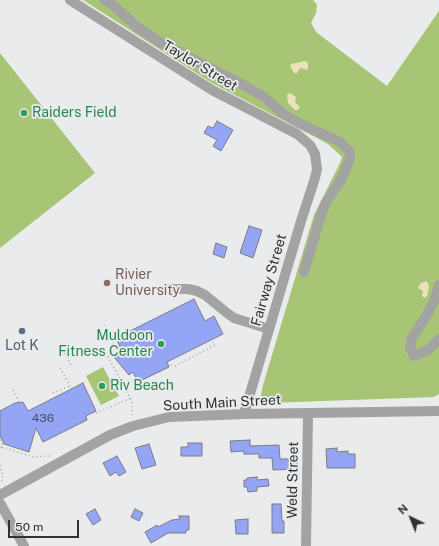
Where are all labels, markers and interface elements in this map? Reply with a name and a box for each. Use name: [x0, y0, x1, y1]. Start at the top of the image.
street label: Taylor Street: [160, 37, 240, 95]
place label: Raiders Field: [32, 105, 117, 121]
marker: Raiders Field: [19, 108, 29, 118]
street label: Fairway Street: [248, 232, 290, 328]
place label: Rivier University: [115, 267, 180, 300]
marker: Rivier University: [102, 278, 112, 288]
marker: Lot K: [17, 326, 27, 336]
place label: Muldoon Fitness Center: [58, 328, 153, 360]
place label: Lot K: [5, 338, 39, 354]
marker: Muldoon Fitness Center: [156, 339, 166, 349]
place label: Riv Beach: [110, 378, 174, 394]
marker: Riv Beach: [97, 381, 107, 391]
street label: South Main Street: [162, 392, 282, 414]
house number: 436: [32, 411, 54, 425]
street label: Weld Street: [284, 441, 302, 519]
north arrow: [391, 498, 431, 538]
text: N: [396, 502, 410, 517]
scale bar: [10, 512, 81, 538]
text: 50 m: [15, 520, 43, 534]

